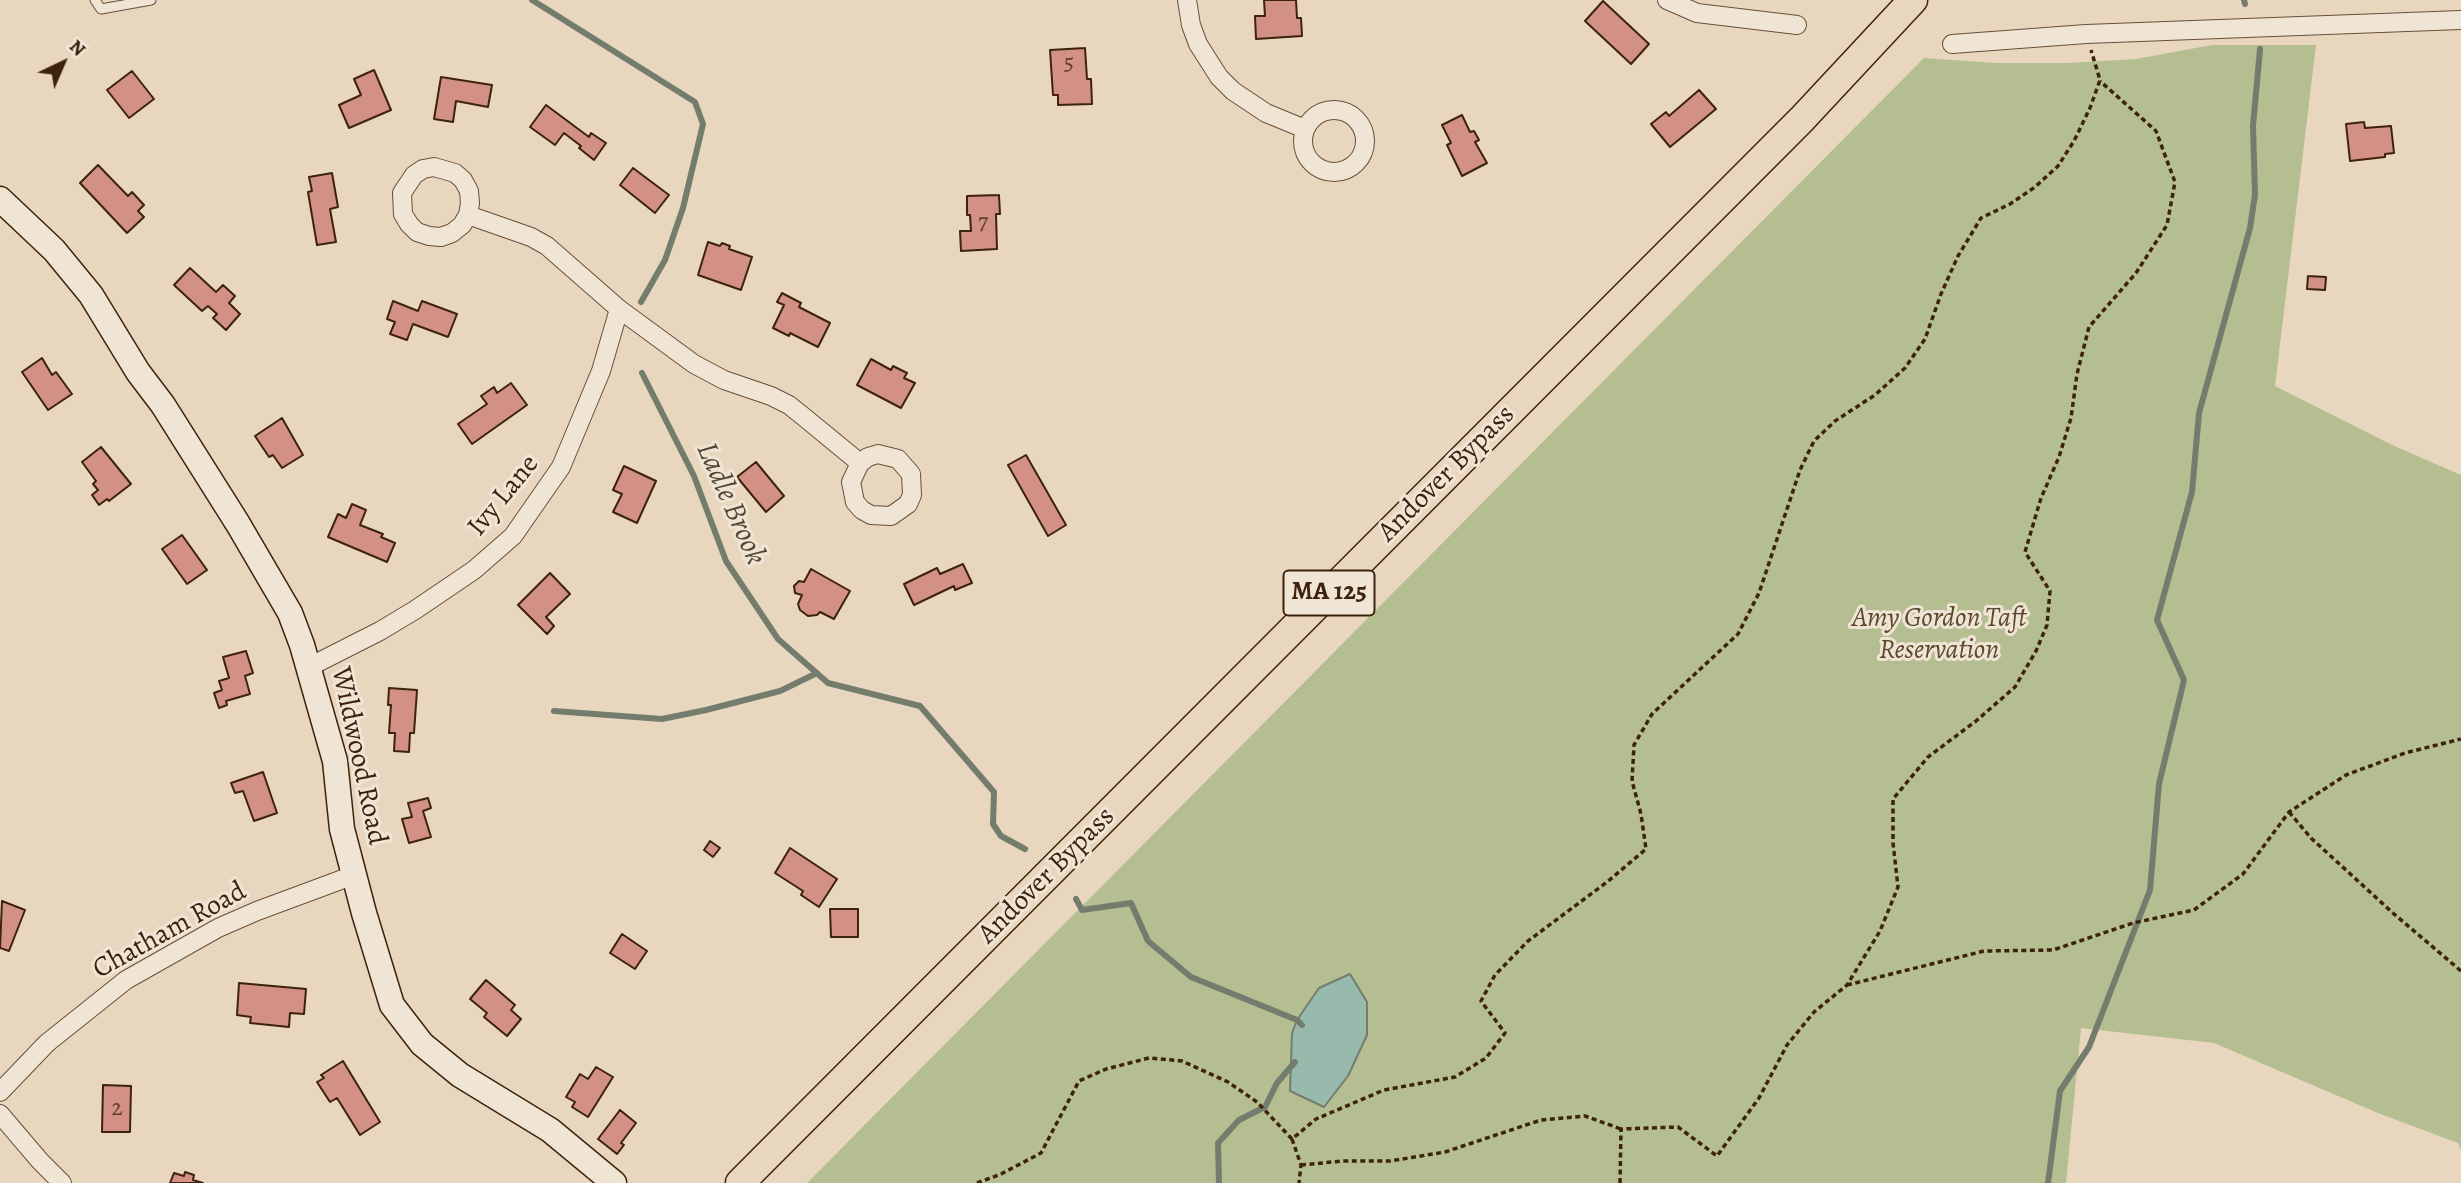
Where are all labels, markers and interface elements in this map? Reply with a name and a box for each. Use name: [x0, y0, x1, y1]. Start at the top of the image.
north arrow: [28, 28, 98, 98]
text: N: [64, 34, 92, 62]
house number: 5: [1064, 50, 1074, 78]
house number: 7: [978, 209, 988, 237]
street label: Andover Bypass: [1372, 399, 1522, 549]
water label: Ladle Brook: [687, 437, 773, 571]
street label: Ivy Lane: [461, 449, 547, 543]
road number: MA 125: [1284, 570, 1374, 615]
park label: Amy Gordon Taft Reservation: [1852, 602, 2026, 668]
street label: Wildwood Road: [323, 664, 393, 848]
street label: Andover Bypass: [972, 801, 1122, 951]
street label: Chatham Road: [88, 875, 252, 987]
house number: 2: [111, 1095, 123, 1123]

